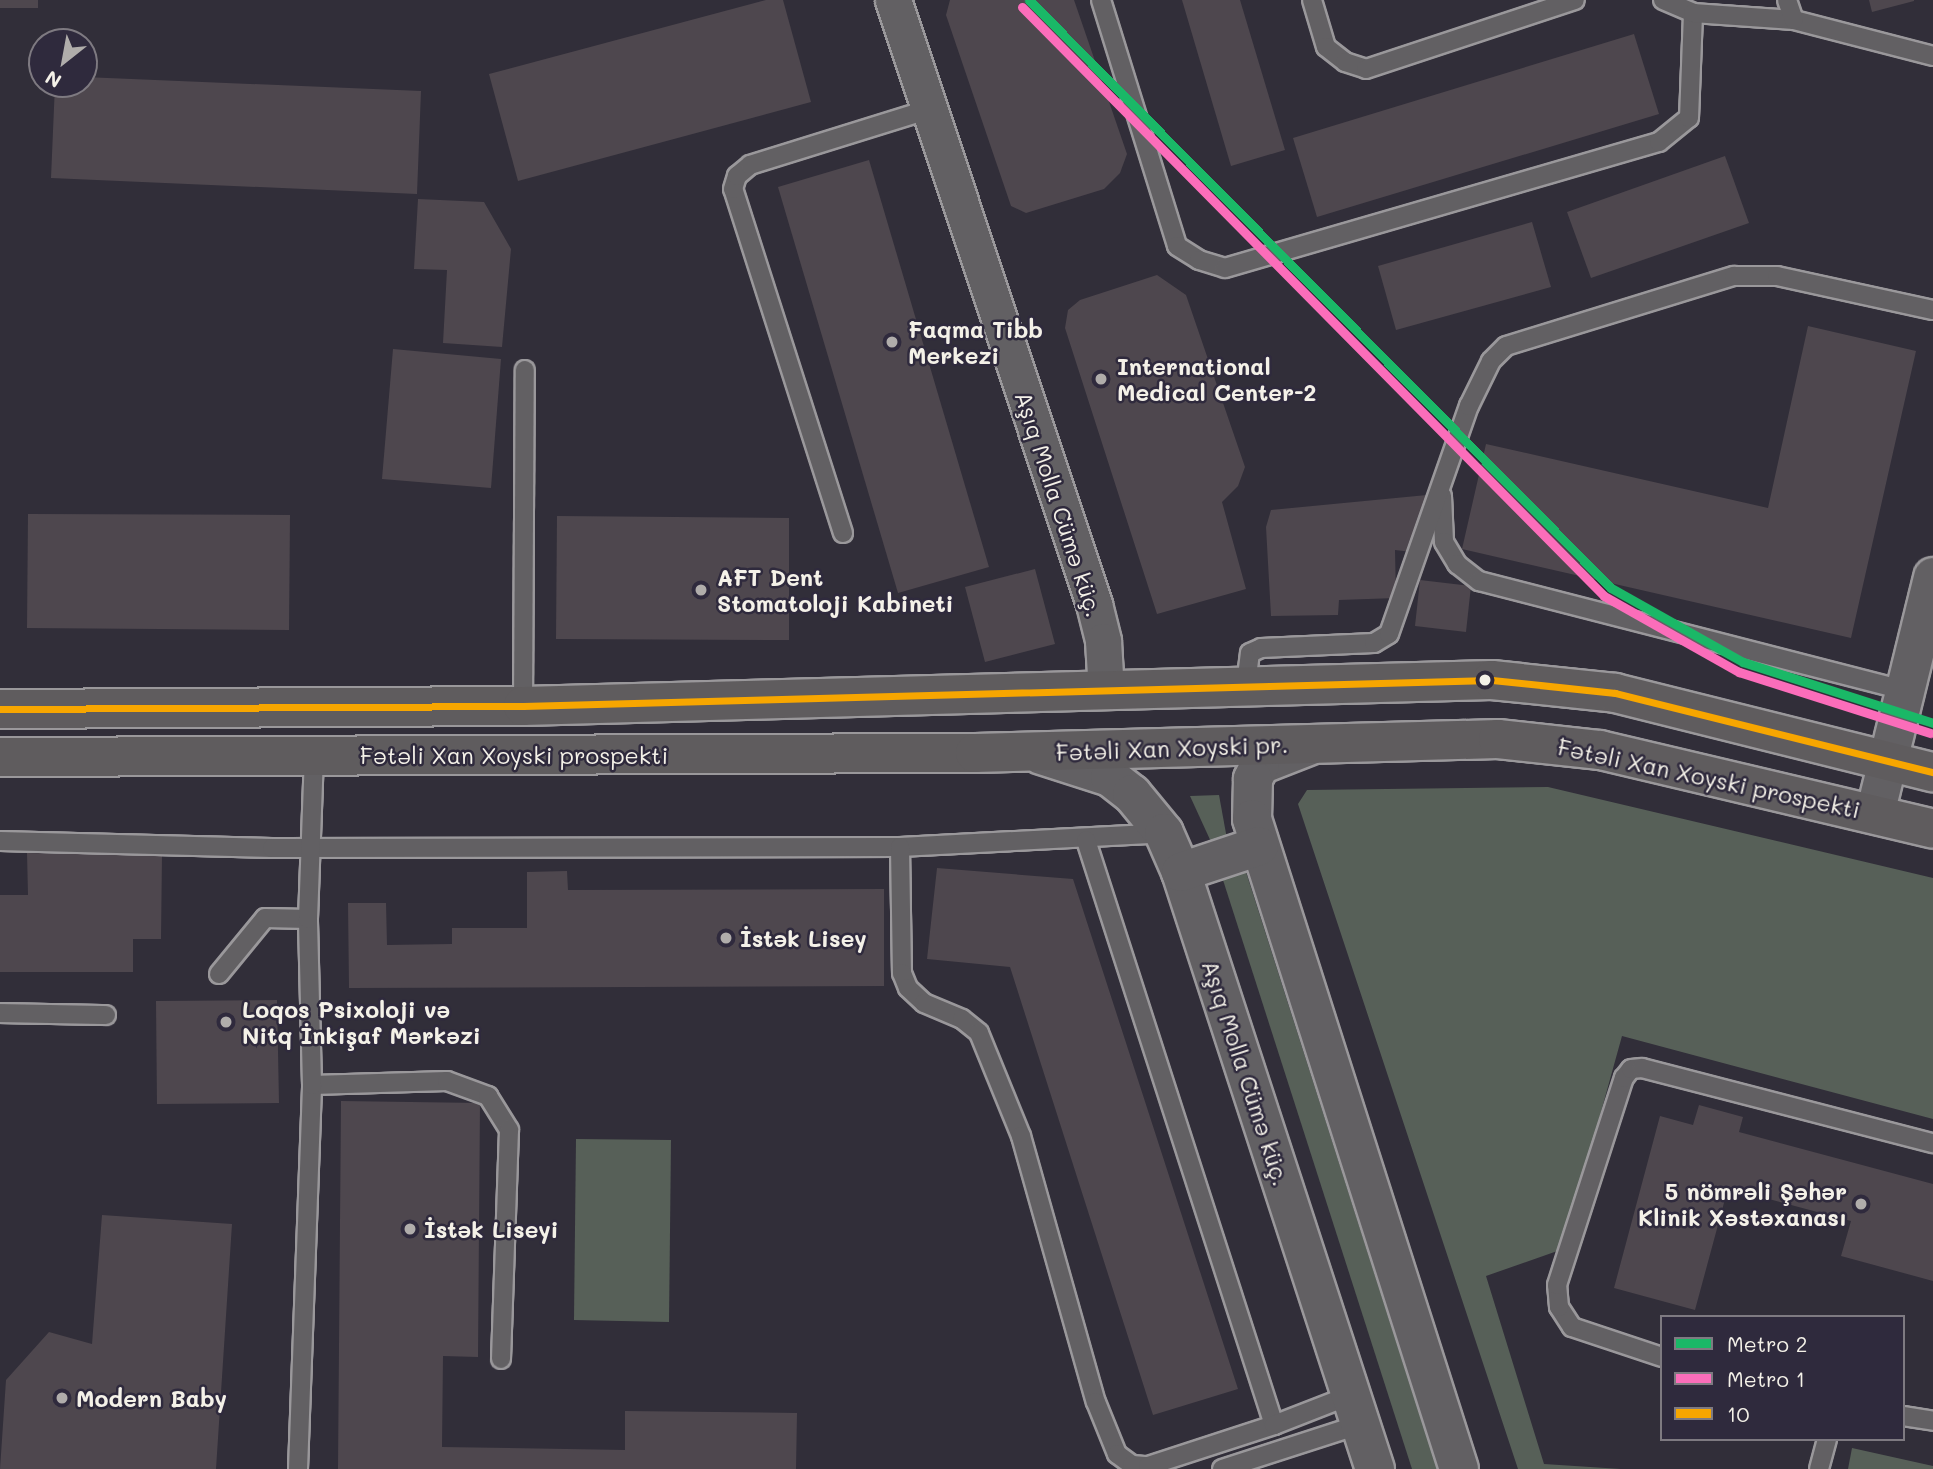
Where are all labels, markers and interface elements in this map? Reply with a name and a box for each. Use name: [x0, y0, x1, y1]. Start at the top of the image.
north arrow: [28, 28, 98, 98]
text: N: [40, 65, 66, 94]
place label: Faqma Tibb Merkezi: [908, 315, 1043, 369]
marker: Faqma Tibb Merkezi: [882, 332, 902, 352]
place label: International Medical Center-2: [1117, 352, 1316, 406]
marker: International Medical Center-2: [1091, 369, 1111, 389]
street label: Aşıq Molla Cümə küç.: [1009, 388, 1109, 620]
place label: AFT Dent Stomatoloji Kabineti: [717, 563, 954, 617]
marker: AFT Dent Stomatoloji Kabineti: [691, 580, 711, 600]
unlabelled marker: [1478, 673, 1492, 687]
street label: Fətəli Xan Xoyski pr.: [1055, 730, 1289, 766]
street label: Fətəli Xan Xoyski prospekti: [1555, 732, 1863, 824]
street label: Fətəli Xan Xoyski prospekti: [360, 741, 668, 769]
place label: İstək Lisey: [740, 924, 867, 952]
marker: İstək Lisey: [718, 930, 734, 946]
street label: Aşıq Molla Cümə küç.: [1196, 957, 1296, 1189]
place label: Loqos Psixoloji və Nitq İnkişaf Mərkəzi: [242, 995, 481, 1049]
marker: Loqos Psixoloji və Nitq İnkişaf Mərkəzi: [216, 1012, 236, 1032]
place label: 5 nömrəli Şəhər Klinik Xəstəxanası: [1638, 1177, 1847, 1231]
marker: 5 nömrəli Şəhər Klinik Xəstəxanası: [1853, 1196, 1869, 1212]
place label: İstək Liseyi: [424, 1215, 559, 1243]
marker: İstək Liseyi: [402, 1221, 418, 1237]
legend: [1660, 1315, 1905, 1441]
text: Metro 2: [1727, 1330, 1807, 1357]
text: Metro 1: [1727, 1365, 1805, 1392]
place label: Modern Baby: [76, 1384, 227, 1412]
marker: Modern Baby: [54, 1390, 70, 1406]
text: 10: [1727, 1400, 1749, 1427]

